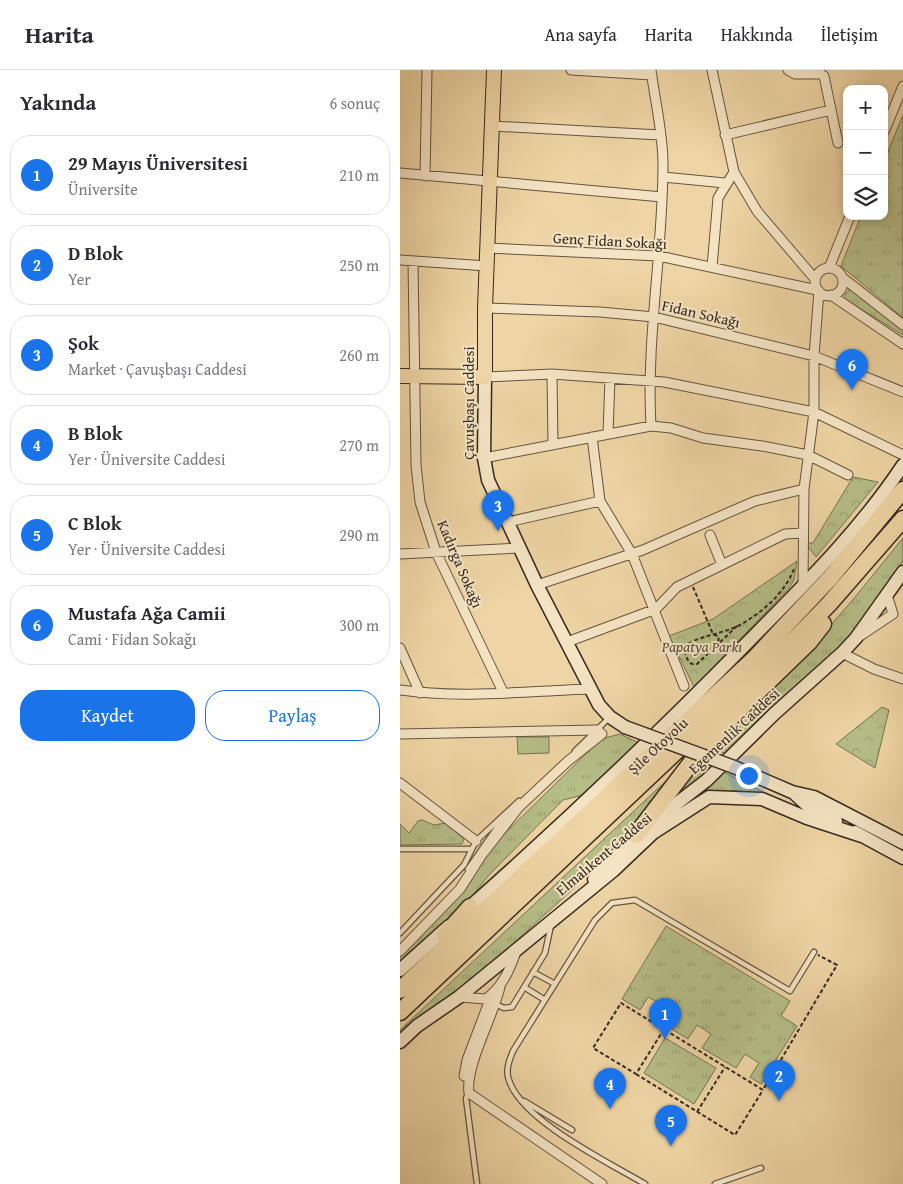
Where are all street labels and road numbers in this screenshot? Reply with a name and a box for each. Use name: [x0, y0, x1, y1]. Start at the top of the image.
street label: Genç Fidan Sokağı: [553, 227, 667, 254]
street label: Fidan Sokağı: [660, 294, 742, 333]
street label: Çavuşbaşı Caddesi: [458, 346, 479, 460]
street label: Kadırga Sokağı: [433, 517, 488, 611]
street label: Egemenlik Caddesi: [683, 683, 784, 778]
street label: Şile Otoyolu: [623, 712, 693, 779]
street label: Elmalıkent Caddesi: [551, 807, 656, 900]

